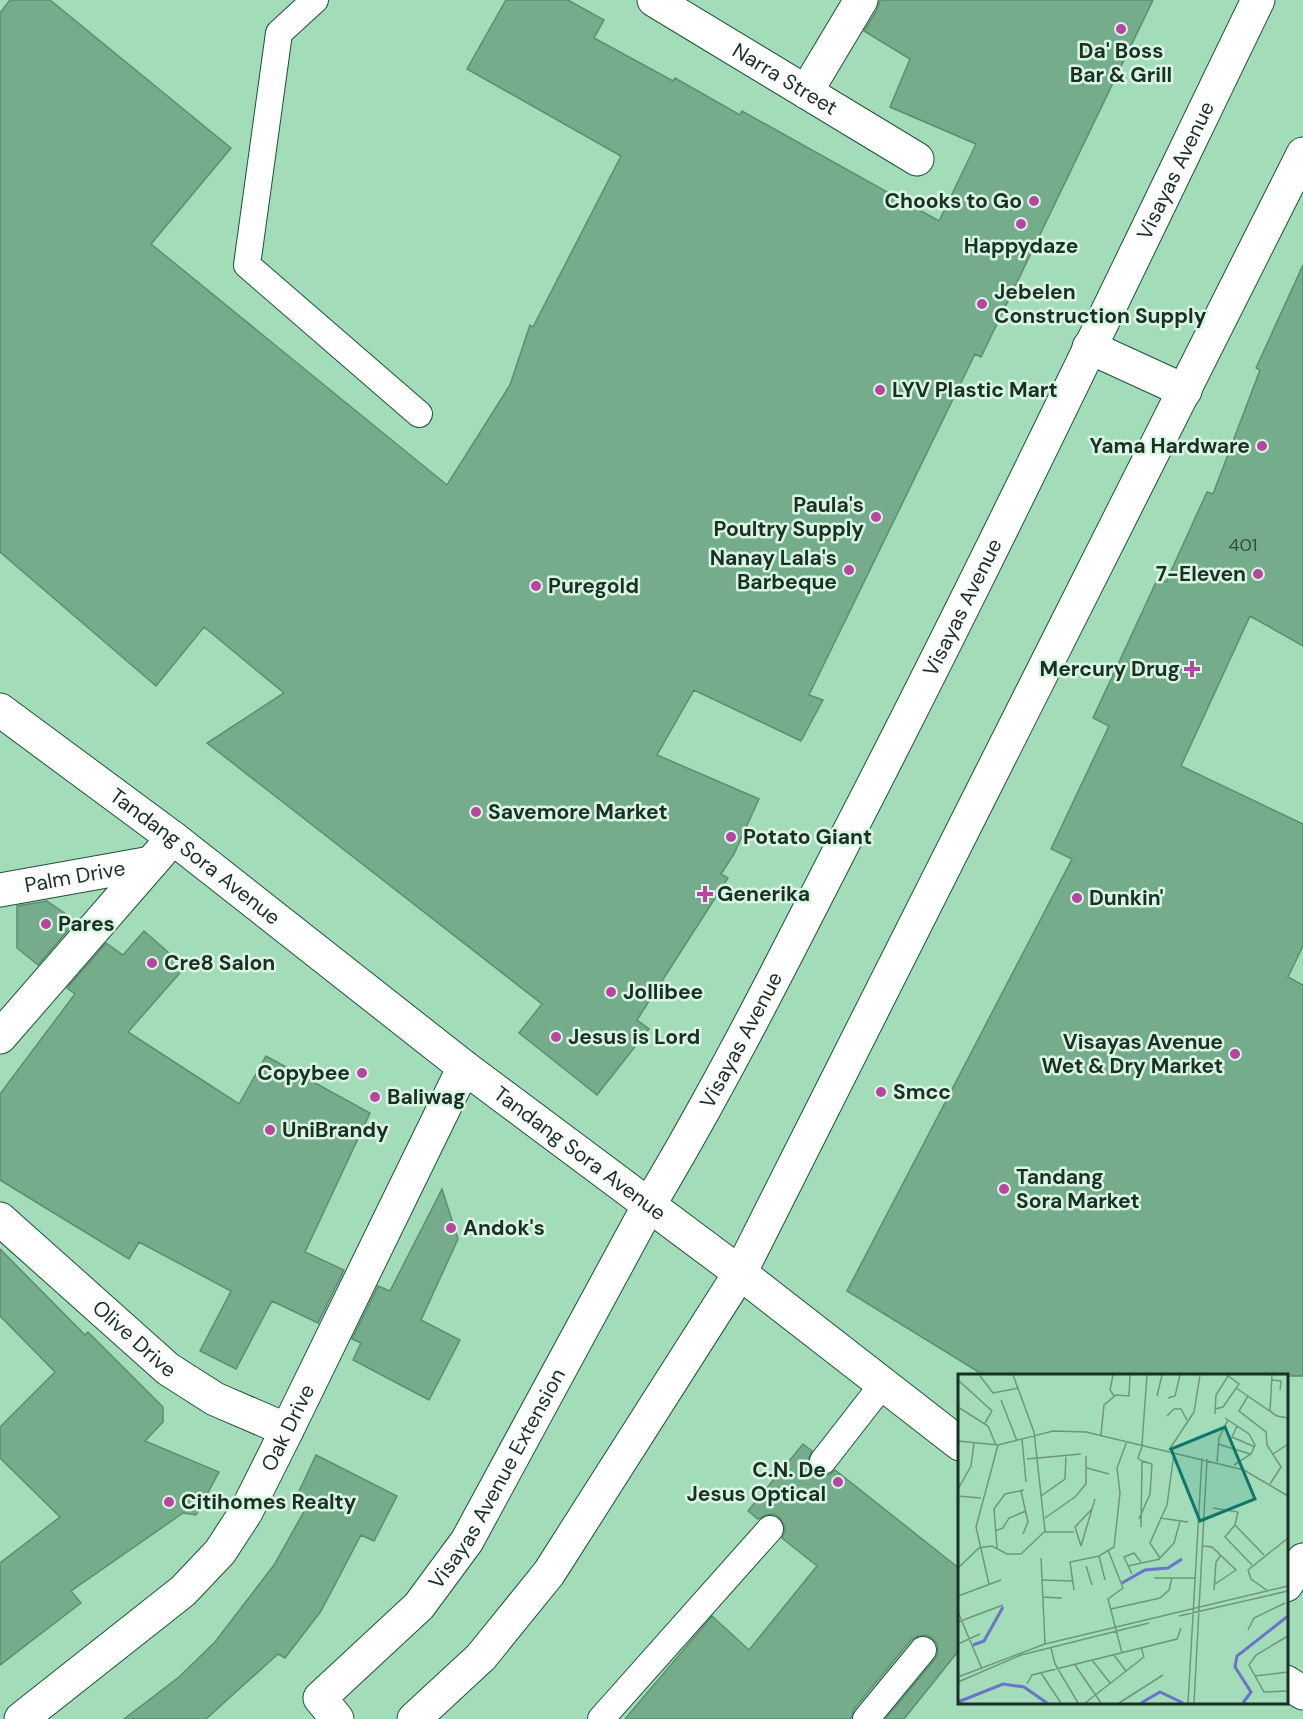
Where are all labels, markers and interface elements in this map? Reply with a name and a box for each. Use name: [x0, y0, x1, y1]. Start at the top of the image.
marker: Da' Boss Bar & Grill: [1114, 22, 1128, 36]
street label: Narra Street: [727, 37, 843, 122]
place label: Da' Boss Bar & Grill: [1070, 37, 1172, 89]
street label: Visayas Avenue: [1130, 97, 1221, 245]
place label: Chooks to Go: [884, 187, 1022, 215]
marker: Chooks to Go: [1027, 194, 1041, 208]
marker: Happydaze: [1014, 217, 1028, 231]
place label: Happydaze: [964, 232, 1078, 260]
place label: Jebelen Construction Supply: [994, 278, 1207, 330]
marker: Jebelen Construction Supply: [975, 297, 989, 311]
place label: LYV Plastic Mart: [892, 376, 1058, 404]
marker: LYV Plastic Mart: [873, 383, 887, 397]
place label: Yama Hardware: [1090, 432, 1250, 460]
marker: Yama Hardware: [1255, 439, 1269, 453]
place label: Paula's Poultry Supply: [714, 491, 864, 543]
marker: Paula's Poultry Supply: [869, 510, 883, 524]
house number: 401: [1229, 533, 1257, 557]
street label: Visayas Avenue: [916, 534, 1009, 681]
place label: Nanay Lala's Barbeque: [710, 544, 837, 596]
place label: 7-Eleven: [1156, 560, 1246, 588]
marker: Nanay Lala's Barbeque: [842, 563, 856, 577]
marker: 7-Eleven: [1251, 567, 1265, 581]
place label: Puregold: [548, 572, 639, 600]
marker: Puregold: [529, 579, 543, 593]
place label: Mercury Drug: [1040, 655, 1180, 683]
marker: Mercury Drug: [1185, 662, 1199, 676]
street label: Tandang Sora Avenue: [104, 782, 286, 931]
place label: Savemore Market: [488, 798, 668, 826]
marker: Savemore Market: [469, 805, 483, 819]
place label: Potato Giant: [743, 823, 872, 851]
marker: Potato Giant: [724, 830, 738, 844]
street label: Palm Drive: [22, 854, 127, 899]
place label: Generika: [717, 880, 810, 908]
place label: Dunkin': [1089, 884, 1164, 912]
marker: Generika: [698, 887, 712, 901]
marker: Dunkin': [1070, 891, 1084, 905]
place label: Pares: [58, 910, 115, 938]
marker: Pares: [39, 917, 53, 931]
place label: Cre8 Salon: [164, 949, 275, 977]
marker: Cre8 Salon: [145, 956, 159, 970]
street label: Visayas Avenue: [693, 967, 789, 1113]
place label: Jollibee: [623, 978, 703, 1006]
marker: Jollibee: [604, 985, 618, 999]
place label: Jesus is Lord: [568, 1023, 700, 1051]
place label: Visayas Avenue Wet & Dry Market: [1041, 1028, 1223, 1080]
marker: Jesus is Lord: [549, 1030, 563, 1044]
marker: Visayas Avenue Wet & Dry Market: [1228, 1047, 1242, 1061]
place label: Copybee: [257, 1059, 350, 1087]
marker: Copybee: [355, 1066, 369, 1080]
place label: Smcc: [893, 1078, 951, 1106]
street label: Tandang Sora Avenue: [488, 1080, 672, 1227]
place label: Baliwag: [387, 1083, 466, 1111]
marker: Smcc: [874, 1085, 888, 1099]
marker: Baliwag: [368, 1090, 382, 1104]
place label: UniBrandy: [282, 1116, 389, 1144]
marker: UniBrandy: [263, 1123, 277, 1137]
place label: Tandang Sora Market: [1016, 1163, 1140, 1215]
marker: Tandang Sora Market: [997, 1182, 1011, 1196]
place label: Andok's: [463, 1214, 545, 1242]
marker: Andok's: [444, 1221, 458, 1235]
street label: Olive Drive: [86, 1294, 181, 1384]
street label: Visayas Avenue Extension: [422, 1363, 572, 1595]
inset map: [958, 1374, 1288, 1704]
street label: Oak Drive: [255, 1380, 321, 1476]
place label: C.N. De Jesus Optical: [686, 1456, 826, 1508]
marker: C.N. De Jesus Optical: [831, 1475, 845, 1489]
place label: Citihomes Realty: [181, 1488, 357, 1516]
marker: Citihomes Realty: [162, 1495, 176, 1509]

